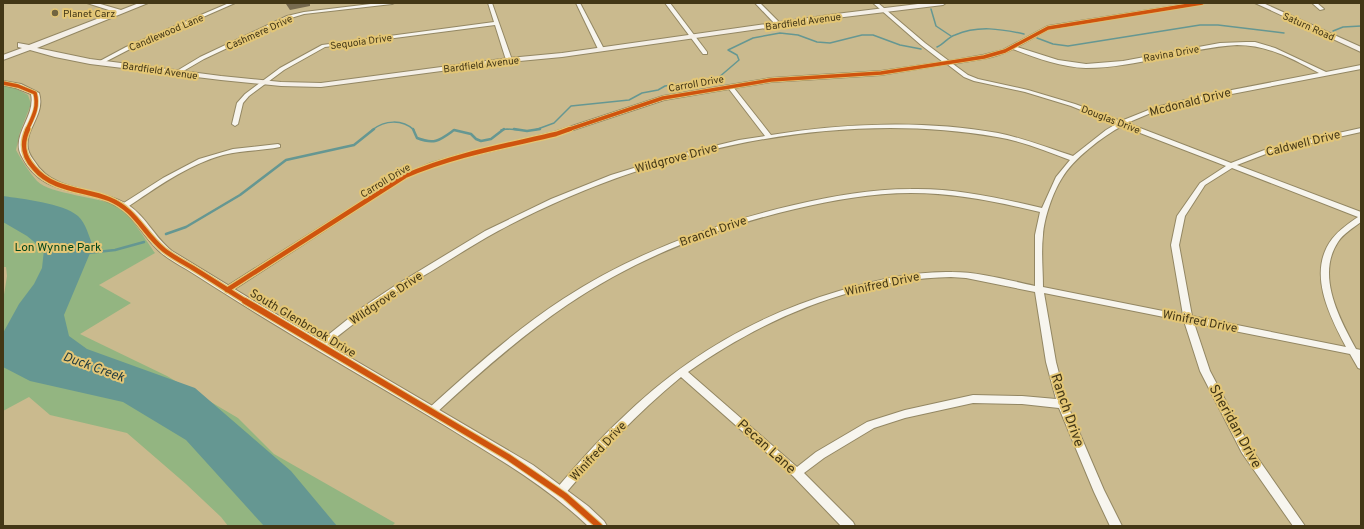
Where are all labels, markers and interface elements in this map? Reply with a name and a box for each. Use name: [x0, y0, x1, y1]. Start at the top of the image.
marker: Planet Carz: [50, 8, 60, 18]
place label: Planet Carz: [63, 8, 115, 21]
street label: Saturn Road: [1280, 10, 1336, 45]
street label: Bardfield Avenue: [765, 11, 842, 34]
street label: Candlewood Lane: [127, 12, 206, 55]
street label: Cashmere Drive: [224, 13, 295, 54]
street label: Sequoia Drive: [330, 32, 393, 53]
street label: Ravina Drive: [1142, 43, 1200, 66]
street label: Bardfield Avenue: [443, 54, 520, 77]
street label: Bardfield Avenue: [121, 60, 198, 83]
street label: Carroll Drive: [667, 73, 725, 96]
street label: Mcdonald Drive: [1148, 85, 1233, 121]
street label: Douglas Drive: [1079, 103, 1142, 138]
street label: Caldwell Drive: [1264, 127, 1342, 161]
street label: Wildgrove Drive: [633, 140, 719, 178]
street label: Carroll Drive: [358, 161, 413, 201]
street label: Branch Drive: [678, 213, 749, 251]
park label: Lon Wynne Park: [14, 240, 102, 256]
street label: Wildgrove Drive: [347, 269, 426, 329]
street label: Winifred Drive: [843, 269, 921, 301]
street label: South Glenbrook Drive: [246, 286, 359, 362]
street label: Winifred Drive: [1161, 307, 1239, 337]
water label: Duck Creek: [60, 349, 127, 387]
street label: Ranch Drive: [1046, 372, 1087, 449]
street label: Sheridan Drive: [1205, 382, 1265, 471]
street label: Pecan Lane: [733, 416, 799, 478]
street label: Winifred Drive: [567, 418, 630, 485]

